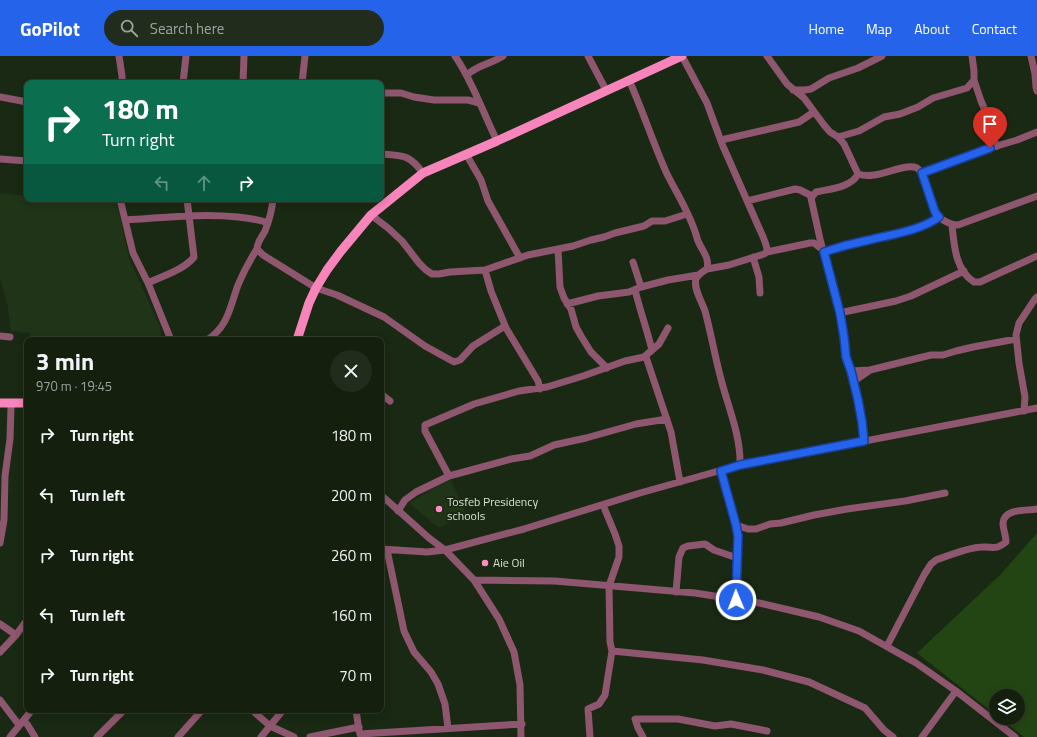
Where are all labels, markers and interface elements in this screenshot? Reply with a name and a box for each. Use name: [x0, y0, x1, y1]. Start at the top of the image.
search box: [104, 10, 384, 46]
text: GoPilot: [20, 14, 80, 43]
icon: search: [118, 17, 140, 39]
text: Search here: [150, 17, 224, 40]
text: Home: [809, 18, 844, 39]
text: Map: [866, 18, 892, 39]
text: About: [914, 18, 950, 39]
text: Contact: [972, 18, 1017, 39]
text: 180 m: [102, 87, 179, 130]
icon: right: [36, 96, 88, 148]
pin: [973, 107, 1007, 148]
icon: arrive: [979, 113, 1001, 135]
text: Turn right: [102, 126, 175, 153]
icon: left: [151, 172, 173, 194]
icon: ahead: [193, 172, 215, 194]
icon: right: [235, 172, 257, 194]
text: 3 min: [36, 343, 94, 379]
button: close: [330, 350, 372, 392]
text: 970 m · 19:45: [36, 376, 112, 396]
icon: right: [36, 424, 58, 446]
text: Turn right: [70, 424, 134, 447]
text: 180 m: [331, 424, 372, 447]
icon: left: [36, 484, 58, 506]
text: Turn left: [70, 484, 125, 507]
text: 200 m: [331, 484, 372, 507]
place label: Tosfeb Presidency schools: [447, 492, 539, 525]
marker: Tosfeb Presidency schools: [434, 504, 444, 514]
icon: right: [36, 544, 58, 566]
text: Turn right: [70, 544, 134, 567]
text: 260 m: [331, 544, 372, 567]
place label: Aie Oil: [493, 553, 525, 572]
marker: Aie Oil: [480, 558, 490, 568]
position arrow: [715, 579, 757, 621]
icon: left: [36, 604, 58, 626]
text: Turn left: [70, 604, 125, 627]
text: 160 m: [331, 604, 372, 627]
icon: right: [36, 664, 58, 686]
text: Turn right: [70, 664, 134, 687]
text: 70 m: [339, 664, 372, 687]
map controls: [989, 689, 1025, 725]
button: layers: [989, 689, 1025, 725]

